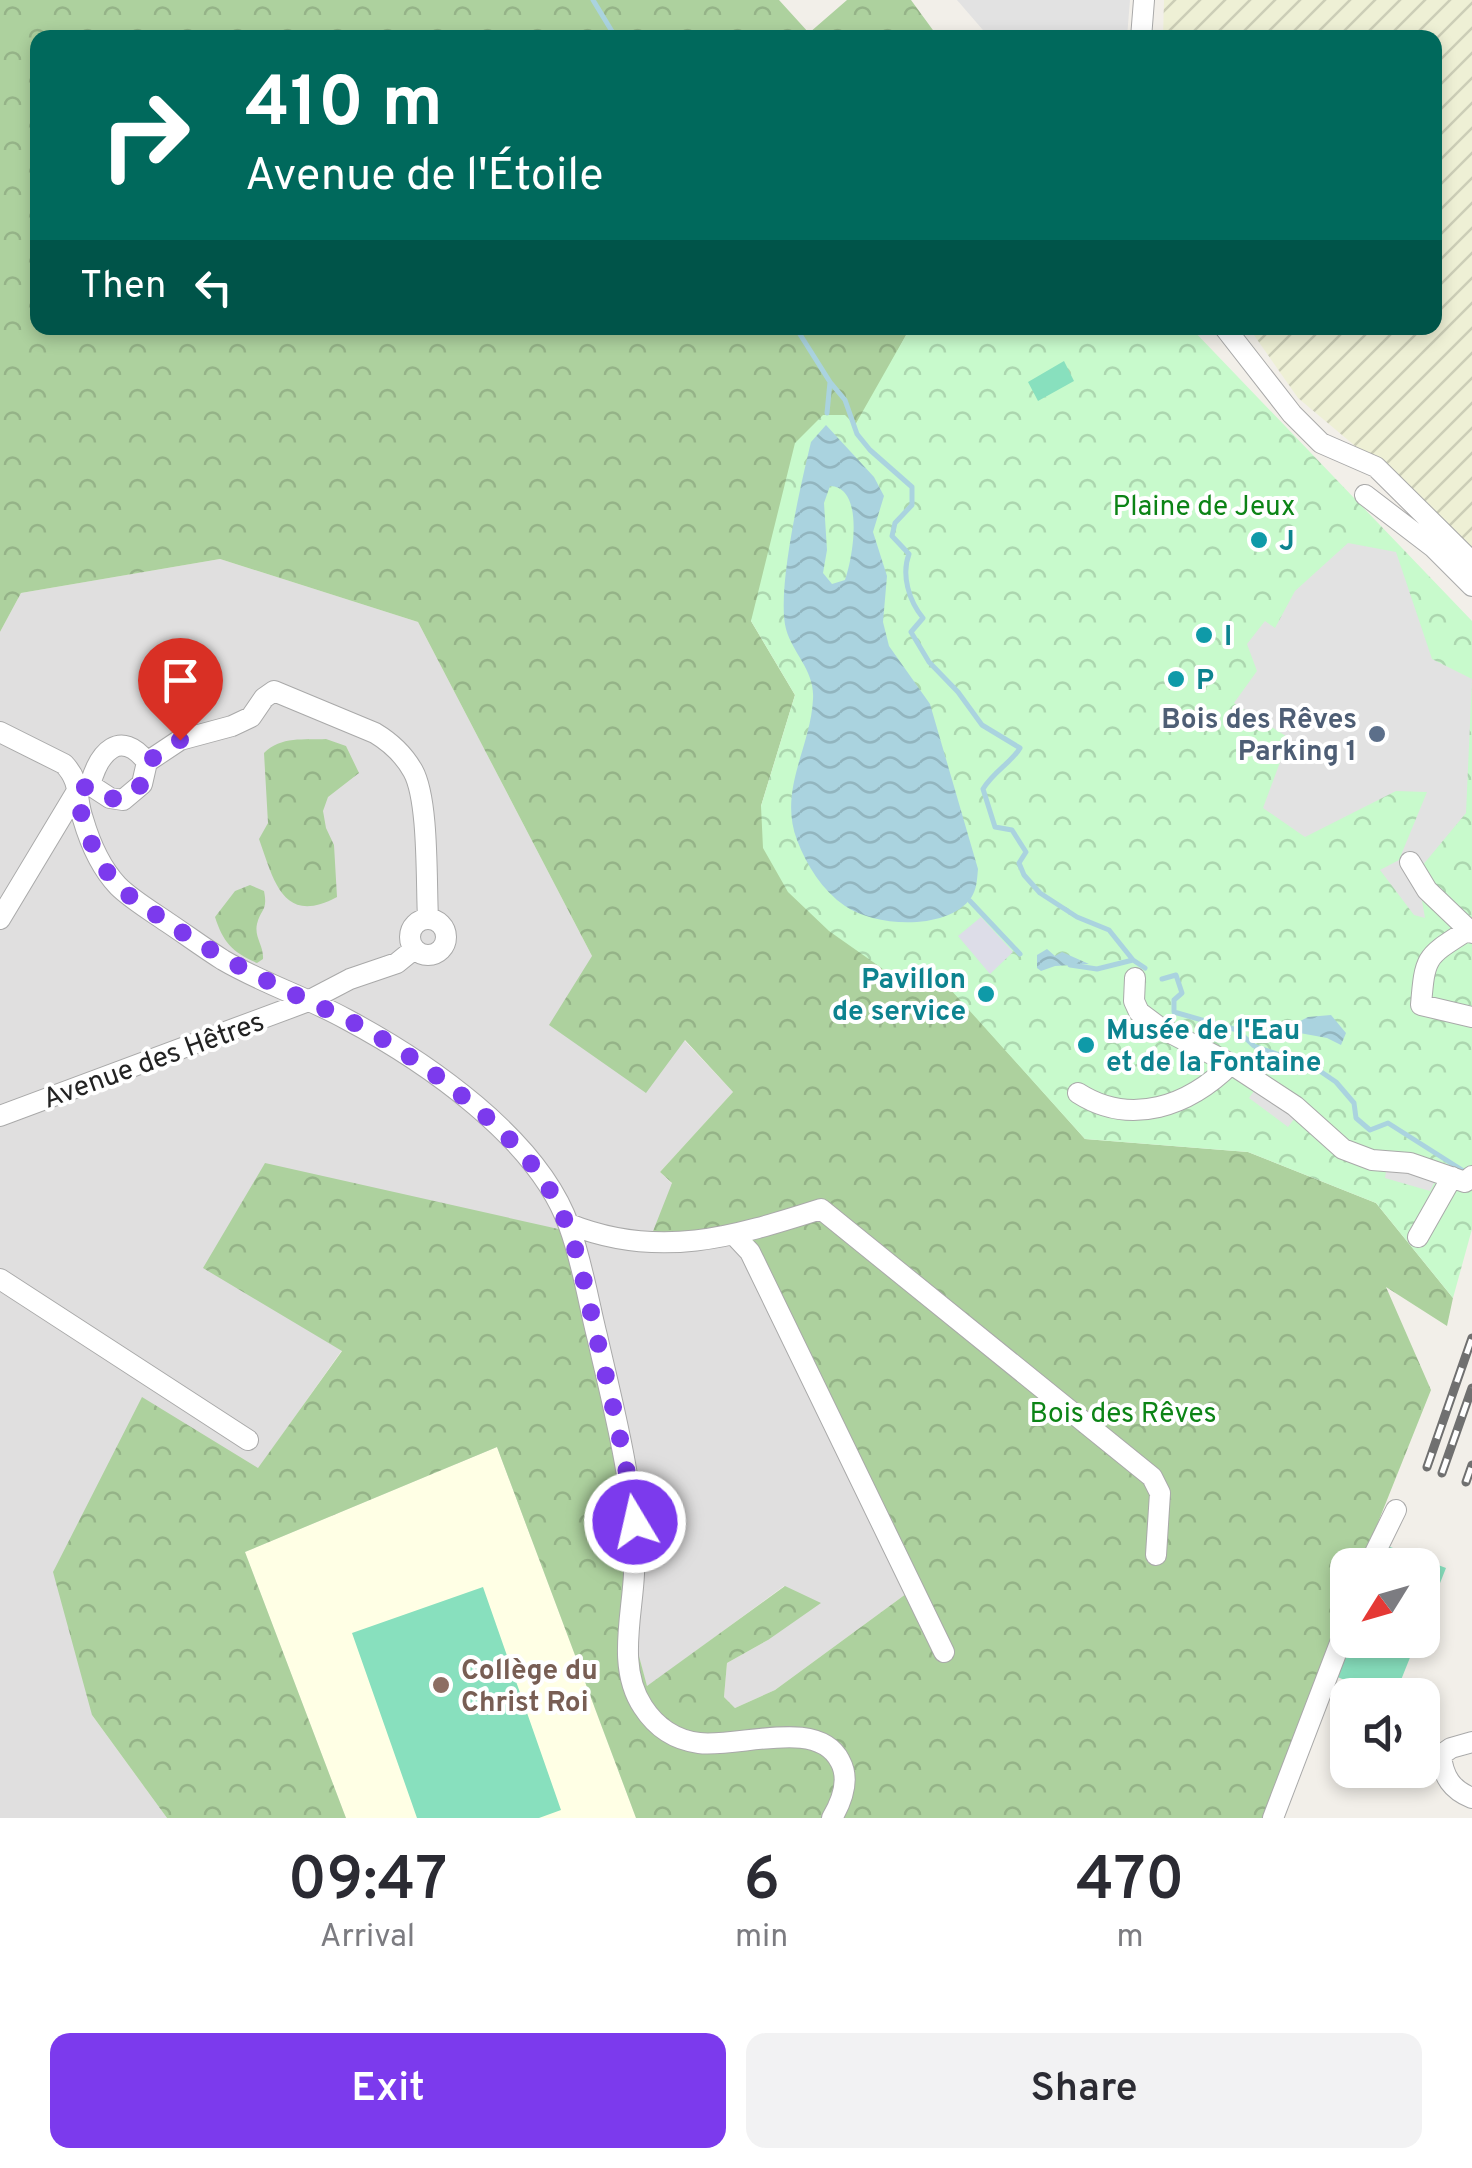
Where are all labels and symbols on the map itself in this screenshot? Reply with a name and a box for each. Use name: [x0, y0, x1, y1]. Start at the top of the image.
park label: Plaine de Jeux: [1113, 490, 1295, 526]
place label: J: [1279, 525, 1295, 561]
marker: J: [1248, 529, 1270, 551]
place label: I: [1224, 620, 1232, 656]
marker: I: [1193, 624, 1215, 646]
pin: [138, 638, 223, 741]
place label: P: [1196, 664, 1214, 700]
marker: P: [1165, 668, 1187, 690]
place label: Bois des Rêves Parking 1: [1161, 703, 1357, 771]
marker: Bois des Rêves Parking 1: [1366, 723, 1388, 745]
place label: Pavillon de service: [832, 963, 966, 1031]
marker: Pavillon de service: [975, 983, 997, 1005]
street label: Avenue des Hêtres: [39, 1005, 269, 1119]
place label: Musée de l'Eau et de la Fontaine: [1106, 1014, 1321, 1082]
marker: Musée de l'Eau et de la Fontaine: [1075, 1034, 1097, 1056]
park label: Bois des Rêves: [1029, 1397, 1217, 1433]
position arrow: [583, 1470, 687, 1574]
north arrow: [1330, 1548, 1440, 1658]
place label: Collège du Christ Roi: [461, 1654, 598, 1722]
marker: Collège du Christ Roi: [430, 1674, 452, 1696]

